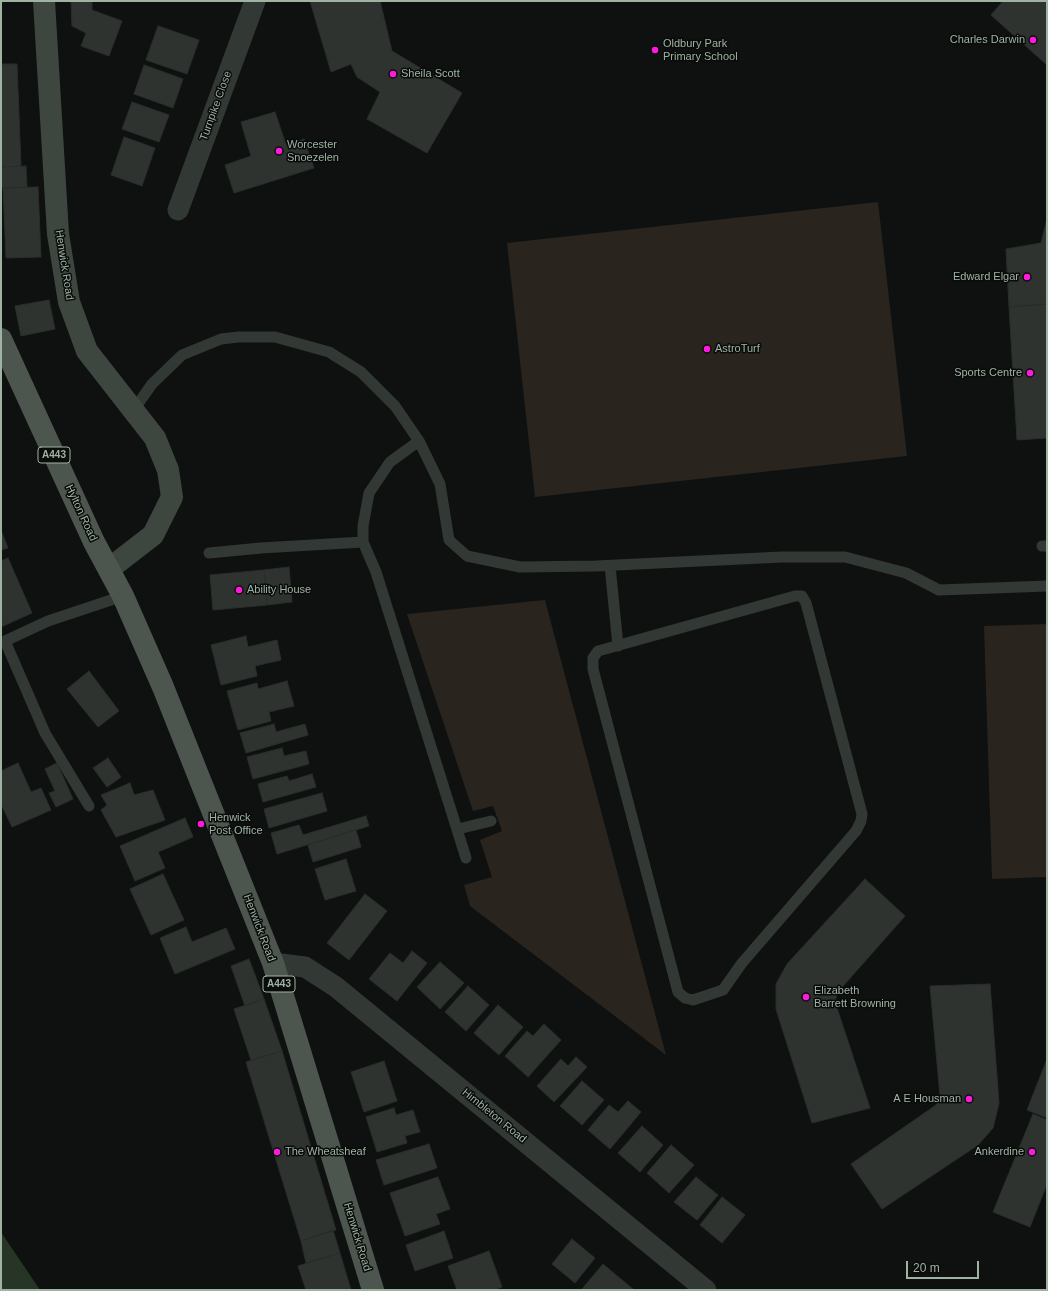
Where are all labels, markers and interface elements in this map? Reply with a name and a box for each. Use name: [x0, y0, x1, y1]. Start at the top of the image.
place label: Charles Darwin: [950, 33, 1025, 47]
marker: Charles Darwin: [1028, 35, 1038, 45]
place label: Oldbury Park Primary School: [663, 37, 738, 63]
marker: Oldbury Park Primary School: [650, 45, 660, 55]
place label: Sheila Scott: [401, 67, 460, 81]
street label: Turnpike Close: [197, 69, 235, 143]
marker: Sheila Scott: [388, 69, 398, 79]
place label: Worcester Snoezelen: [287, 138, 339, 164]
marker: Worcester Snoezelen: [274, 146, 284, 156]
street label: Henwick Road: [52, 229, 76, 301]
place label: Edward Elgar: [953, 270, 1019, 284]
marker: Edward Elgar: [1022, 272, 1032, 282]
place label: AstroTurf: [715, 342, 760, 356]
marker: AstroTurf: [702, 344, 712, 354]
place label: Sports Centre: [954, 366, 1022, 380]
marker: Sports Centre: [1025, 368, 1035, 378]
road number: A443: [38, 447, 70, 463]
street label: Hylton Road: [62, 483, 100, 543]
place label: Ability House: [247, 583, 311, 597]
marker: Ability House: [234, 585, 244, 595]
place label: Henwick Post Office: [209, 811, 263, 837]
marker: Henwick Post Office: [196, 819, 206, 829]
street label: Henwick Road: [240, 893, 278, 963]
road number: A443: [263, 976, 295, 992]
place label: Elizabeth Barrett Browning: [814, 984, 896, 1010]
marker: Elizabeth Barrett Browning: [801, 992, 811, 1002]
street label: Himbleton Road: [459, 1086, 529, 1146]
place label: A E Housman: [893, 1092, 961, 1106]
marker: A E Housman: [964, 1094, 974, 1104]
place label: The Wheatsheaf: [285, 1145, 366, 1159]
place label: Ankerdine: [974, 1145, 1024, 1159]
marker: The Wheatsheaf: [272, 1147, 282, 1157]
marker: Ankerdine: [1027, 1147, 1037, 1157]
street label: Henwick Road: [340, 1201, 374, 1273]
scale bar: [908, 1253, 981, 1279]
text: 20 m: [913, 1261, 940, 1275]

